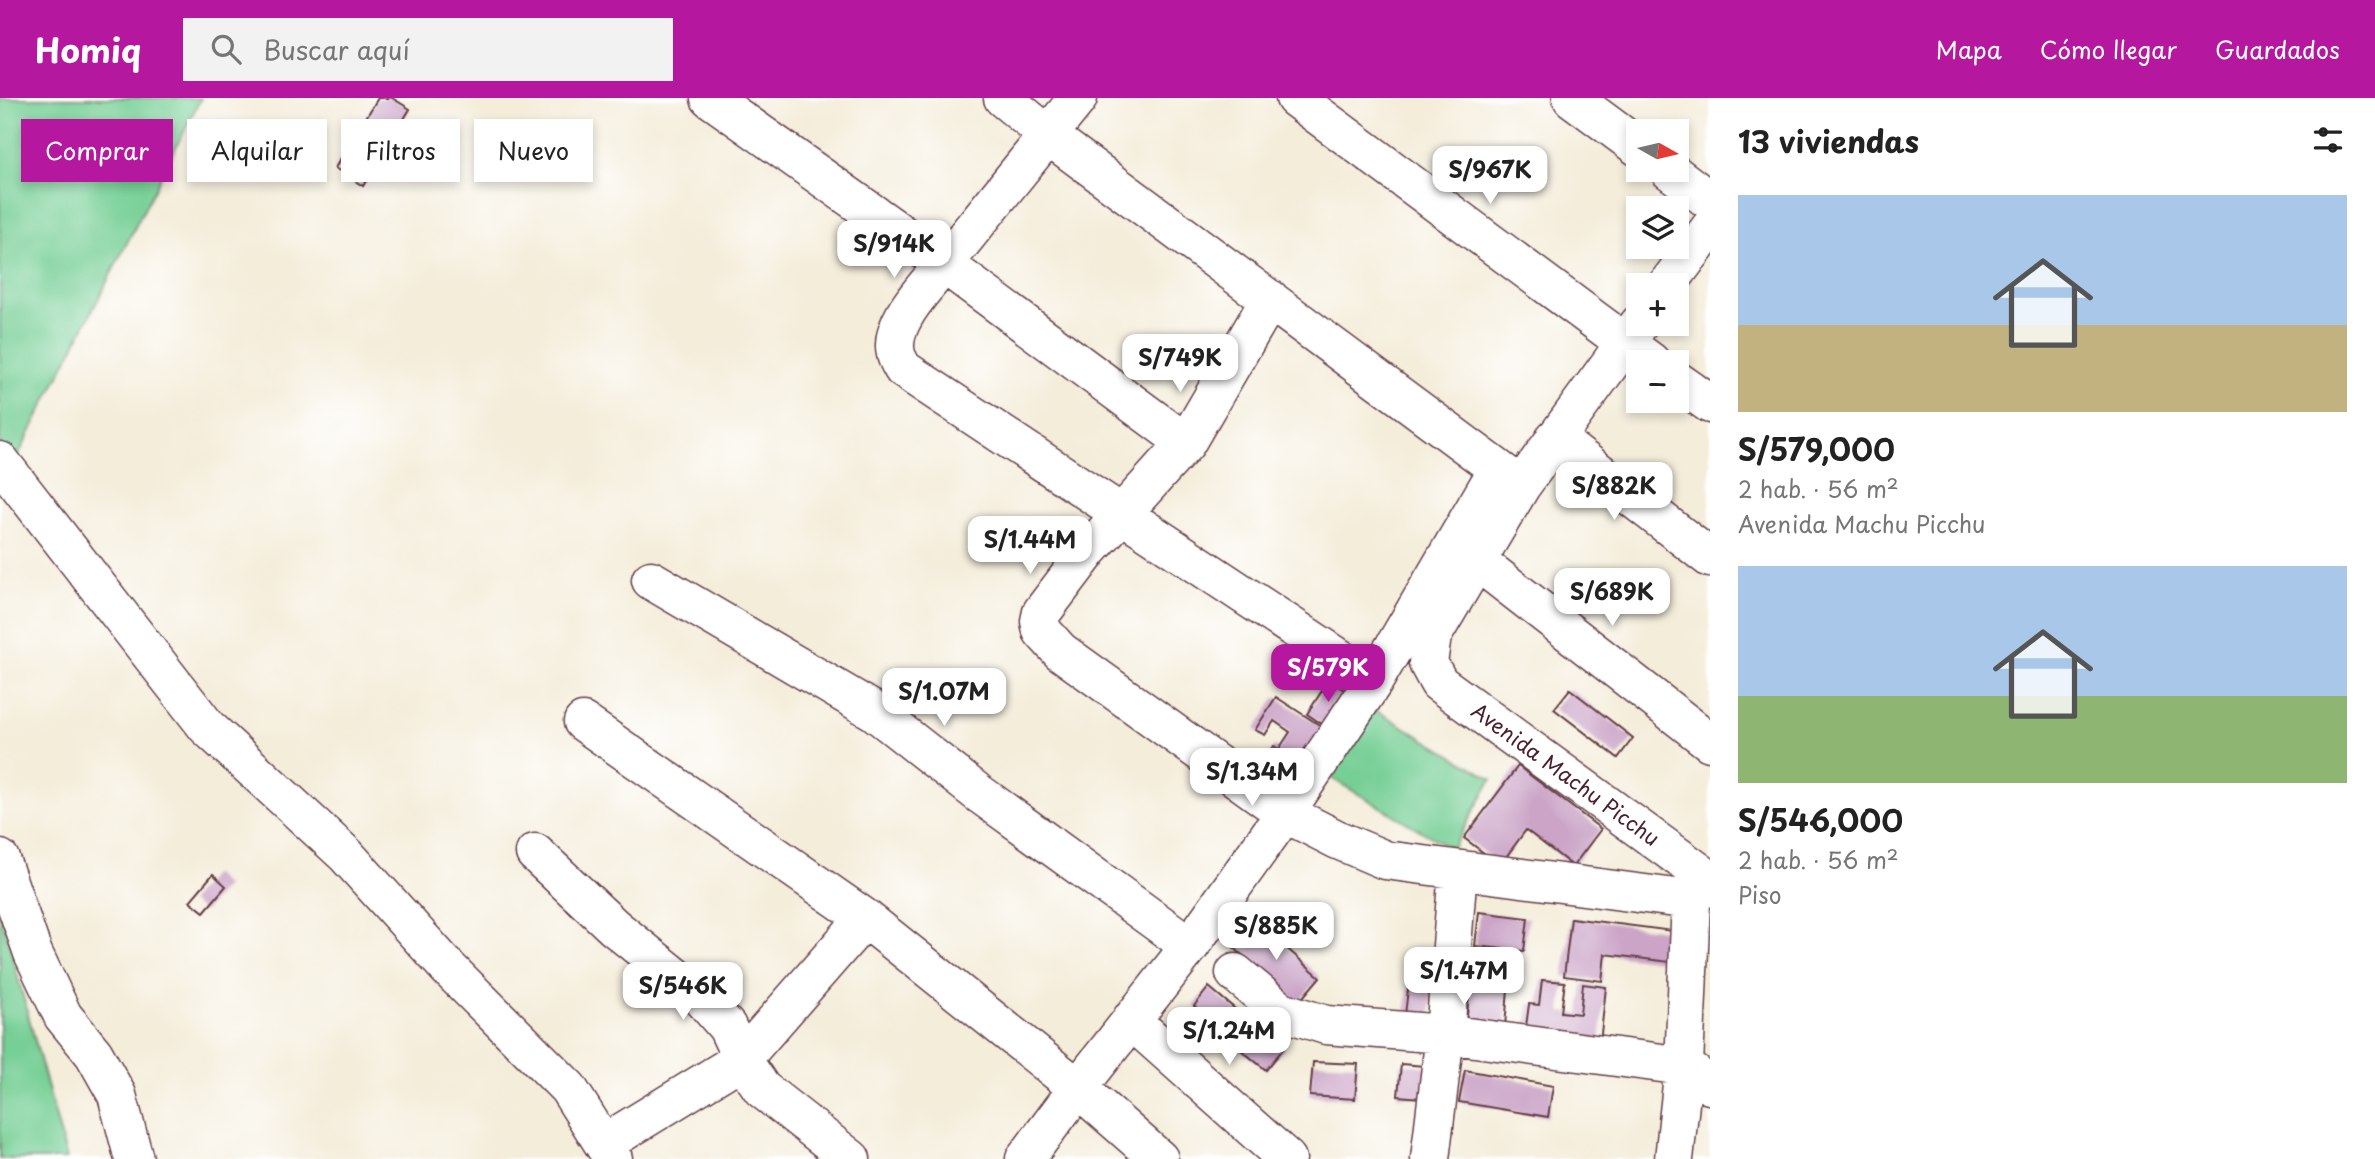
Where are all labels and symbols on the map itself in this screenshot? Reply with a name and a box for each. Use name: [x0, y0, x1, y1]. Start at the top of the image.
north arrow: [1626, 119, 1689, 182]
pin: S/967K: [1433, 146, 1547, 206]
pin: S/914K: [837, 220, 951, 280]
pin: S/749K: [1123, 334, 1237, 394]
pin: S/882K: [1557, 462, 1671, 522]
pin: S/1.44M: [965, 517, 1095, 576]
pin: S/689K: [1555, 568, 1669, 628]
pin: S/579K: [1271, 644, 1385, 704]
pin: S/1.07M: [879, 668, 1009, 728]
street label: Avenida Machu Picchu: [1465, 694, 1667, 853]
pin: S/1.34M: [1187, 748, 1317, 808]
pin: S/885K: [1219, 902, 1333, 962]
pin: S/1.47M: [1399, 948, 1529, 1007]
pin: S/546K: [626, 962, 740, 1022]
pin: S/1.24M: [1164, 1007, 1294, 1067]

